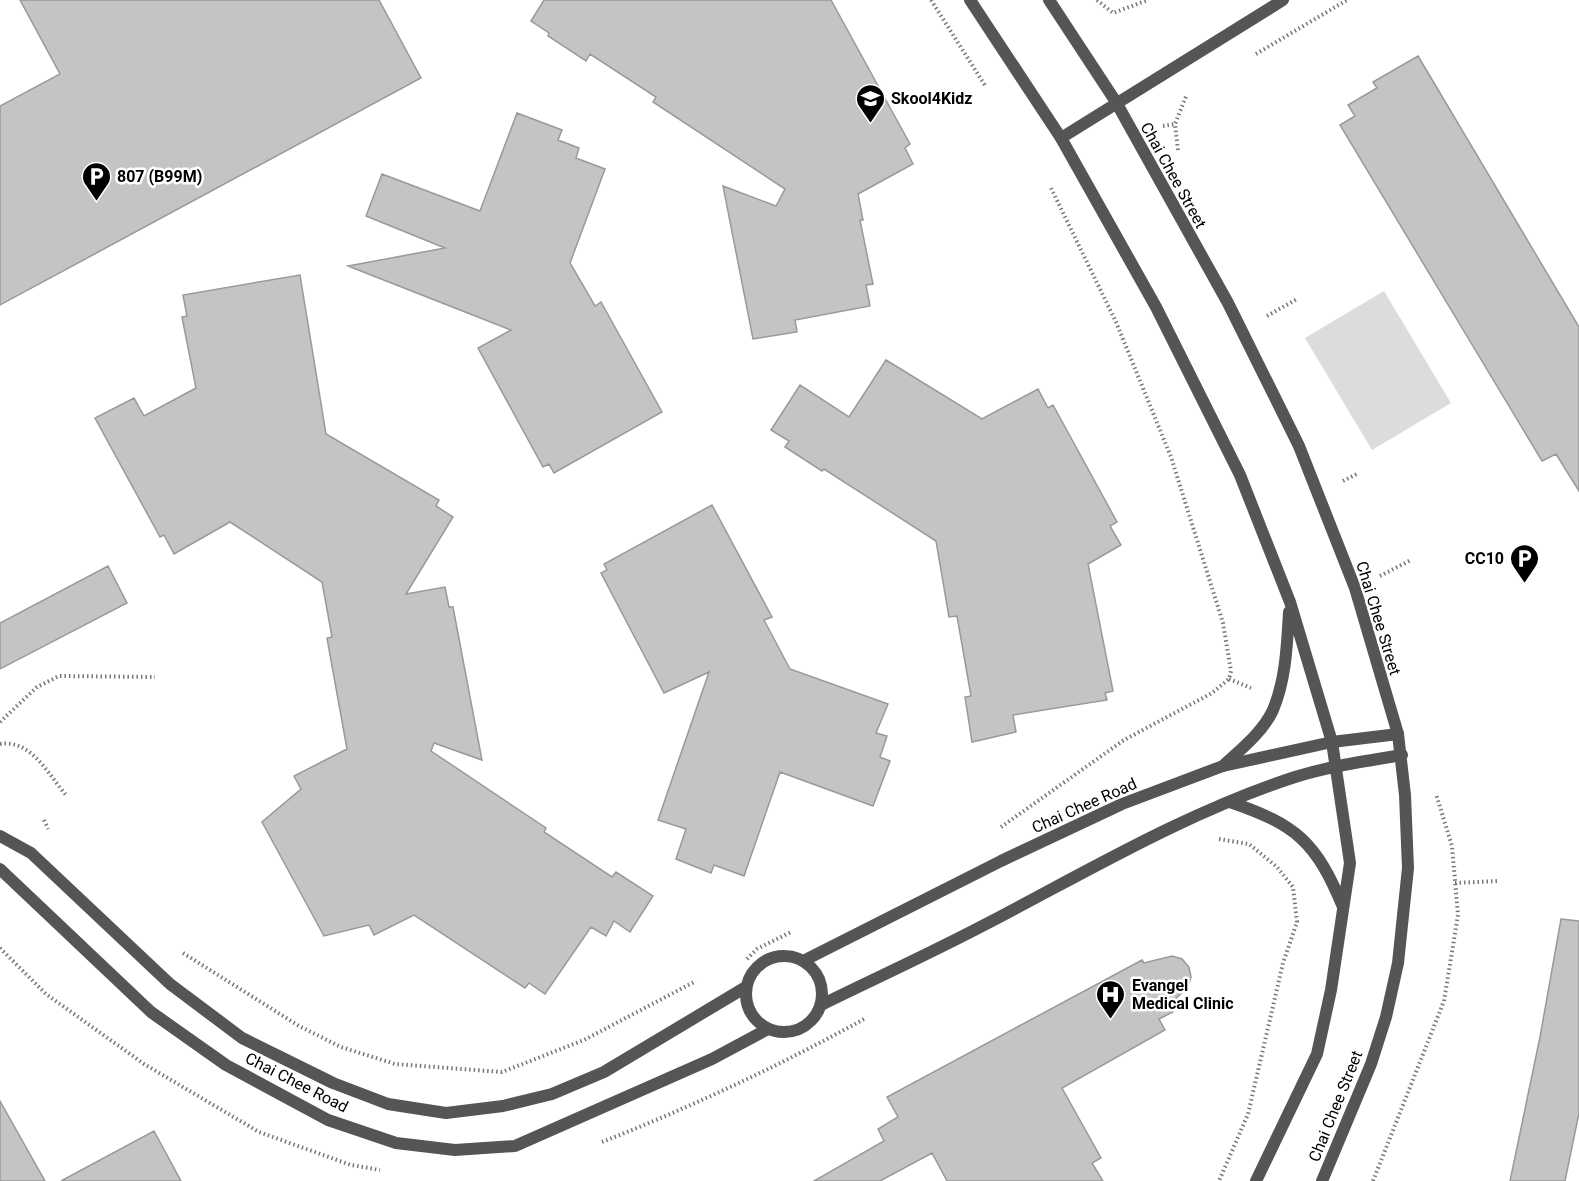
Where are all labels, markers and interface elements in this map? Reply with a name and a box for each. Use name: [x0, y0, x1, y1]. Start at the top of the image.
school or university icon: Skool4Kidz: [854, 82, 886, 124]
place label: Skool4Kidz: [891, 89, 972, 108]
street label: Chai Chee Street: [1137, 119, 1211, 232]
parking icon: 807 (B99M): [80, 160, 112, 202]
place label: 807 (B99M): [117, 167, 202, 186]
parking icon: CC10: [1509, 542, 1541, 584]
place label: CC10: [1465, 549, 1504, 568]
street label: Chai Chee Street: [1352, 559, 1405, 677]
street label: Chai Chee Road: [1029, 774, 1140, 837]
place label: Evangel Medical Clinic: [1132, 976, 1233, 1013]
hospital icon: Evangel Medical Clinic: [1095, 978, 1127, 1020]
street label: Chai Chee Road: [242, 1048, 351, 1116]
street label: Chai Chee Street: [1305, 1048, 1366, 1165]

